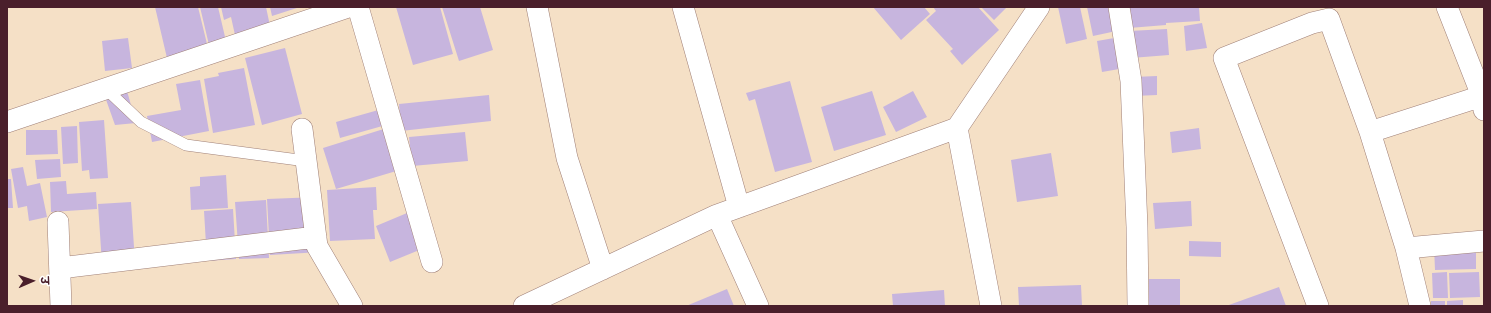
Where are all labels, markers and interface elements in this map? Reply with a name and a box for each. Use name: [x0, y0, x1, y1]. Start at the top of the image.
north arrow: [12, 261, 52, 301]
text: उ: [38, 277, 51, 284]

